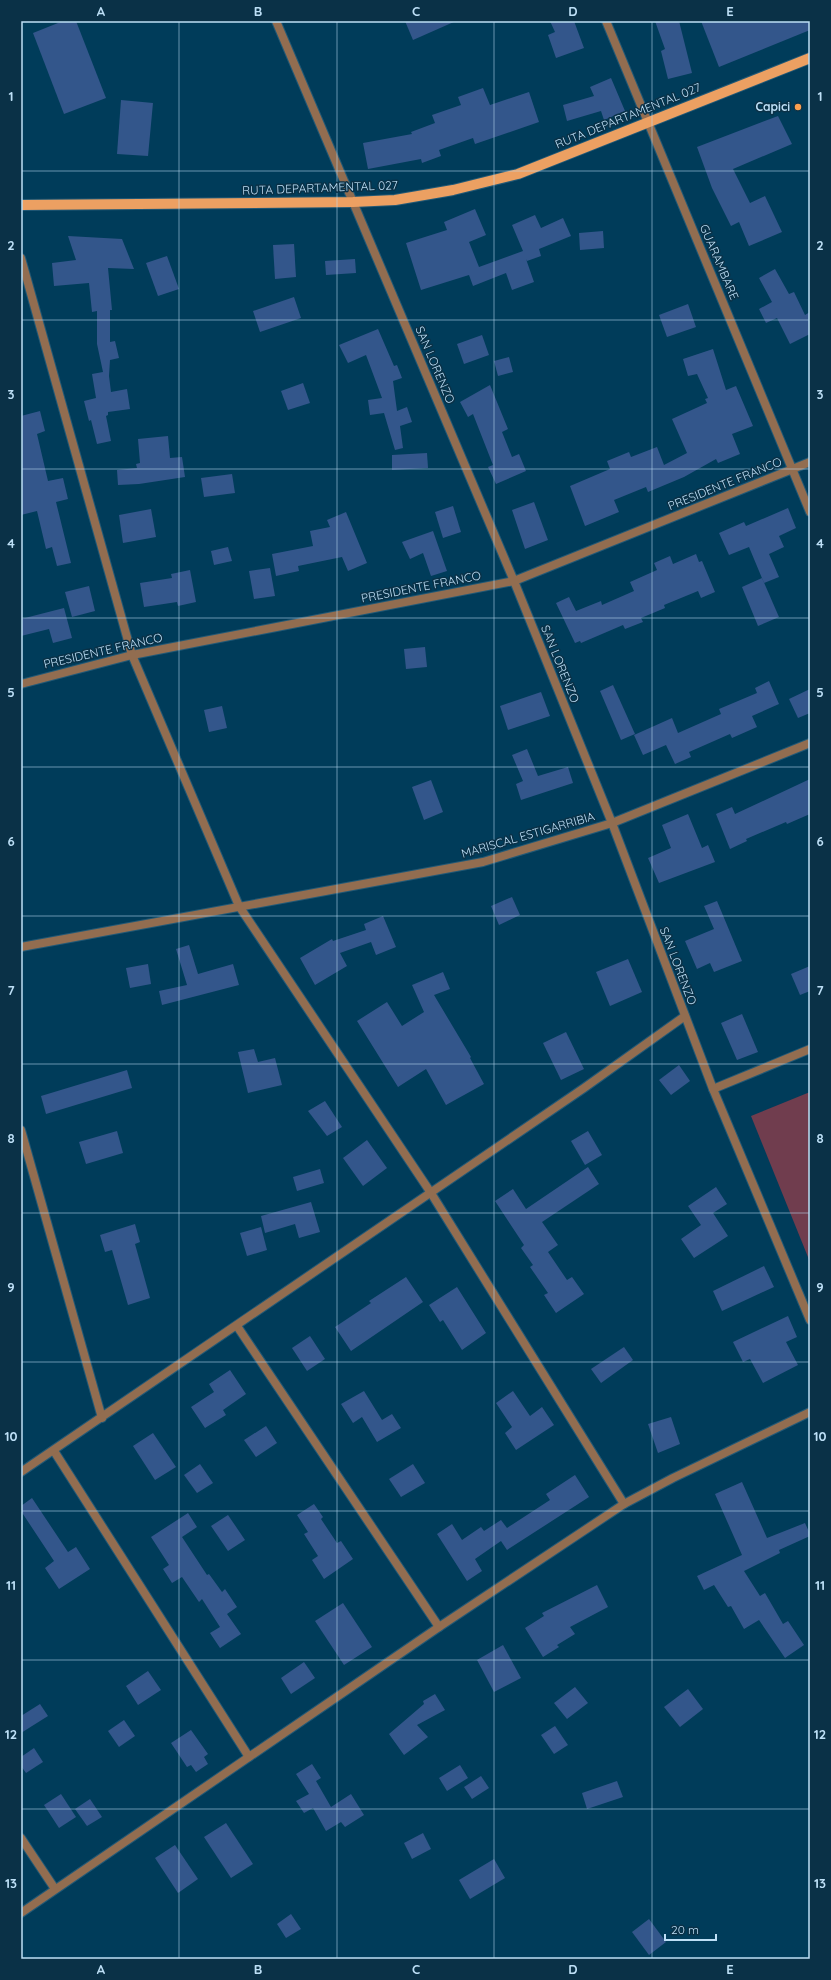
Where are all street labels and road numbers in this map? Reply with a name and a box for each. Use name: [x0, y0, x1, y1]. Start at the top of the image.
street label: RUTA DEPARTAMENTAL 027: [553, 79, 703, 152]
street label: RUTA DEPARTAMENTAL 027: [242, 177, 398, 198]
street label: GUARAMBARE: [697, 222, 742, 302]
street label: SAN LORENZO: [412, 324, 458, 406]
street label: PRESIDENTE FRANCO: [666, 454, 784, 513]
street label: PRESIDENTE FRANCO: [360, 568, 482, 605]
street label: SAN LORENZO: [538, 623, 583, 705]
street label: PRESIDENTE FRANCO: [42, 630, 164, 672]
street label: MARISCAL ESTIGARRIBIA: [459, 808, 597, 861]
street label: SAN LORENZO: [657, 925, 700, 1007]

